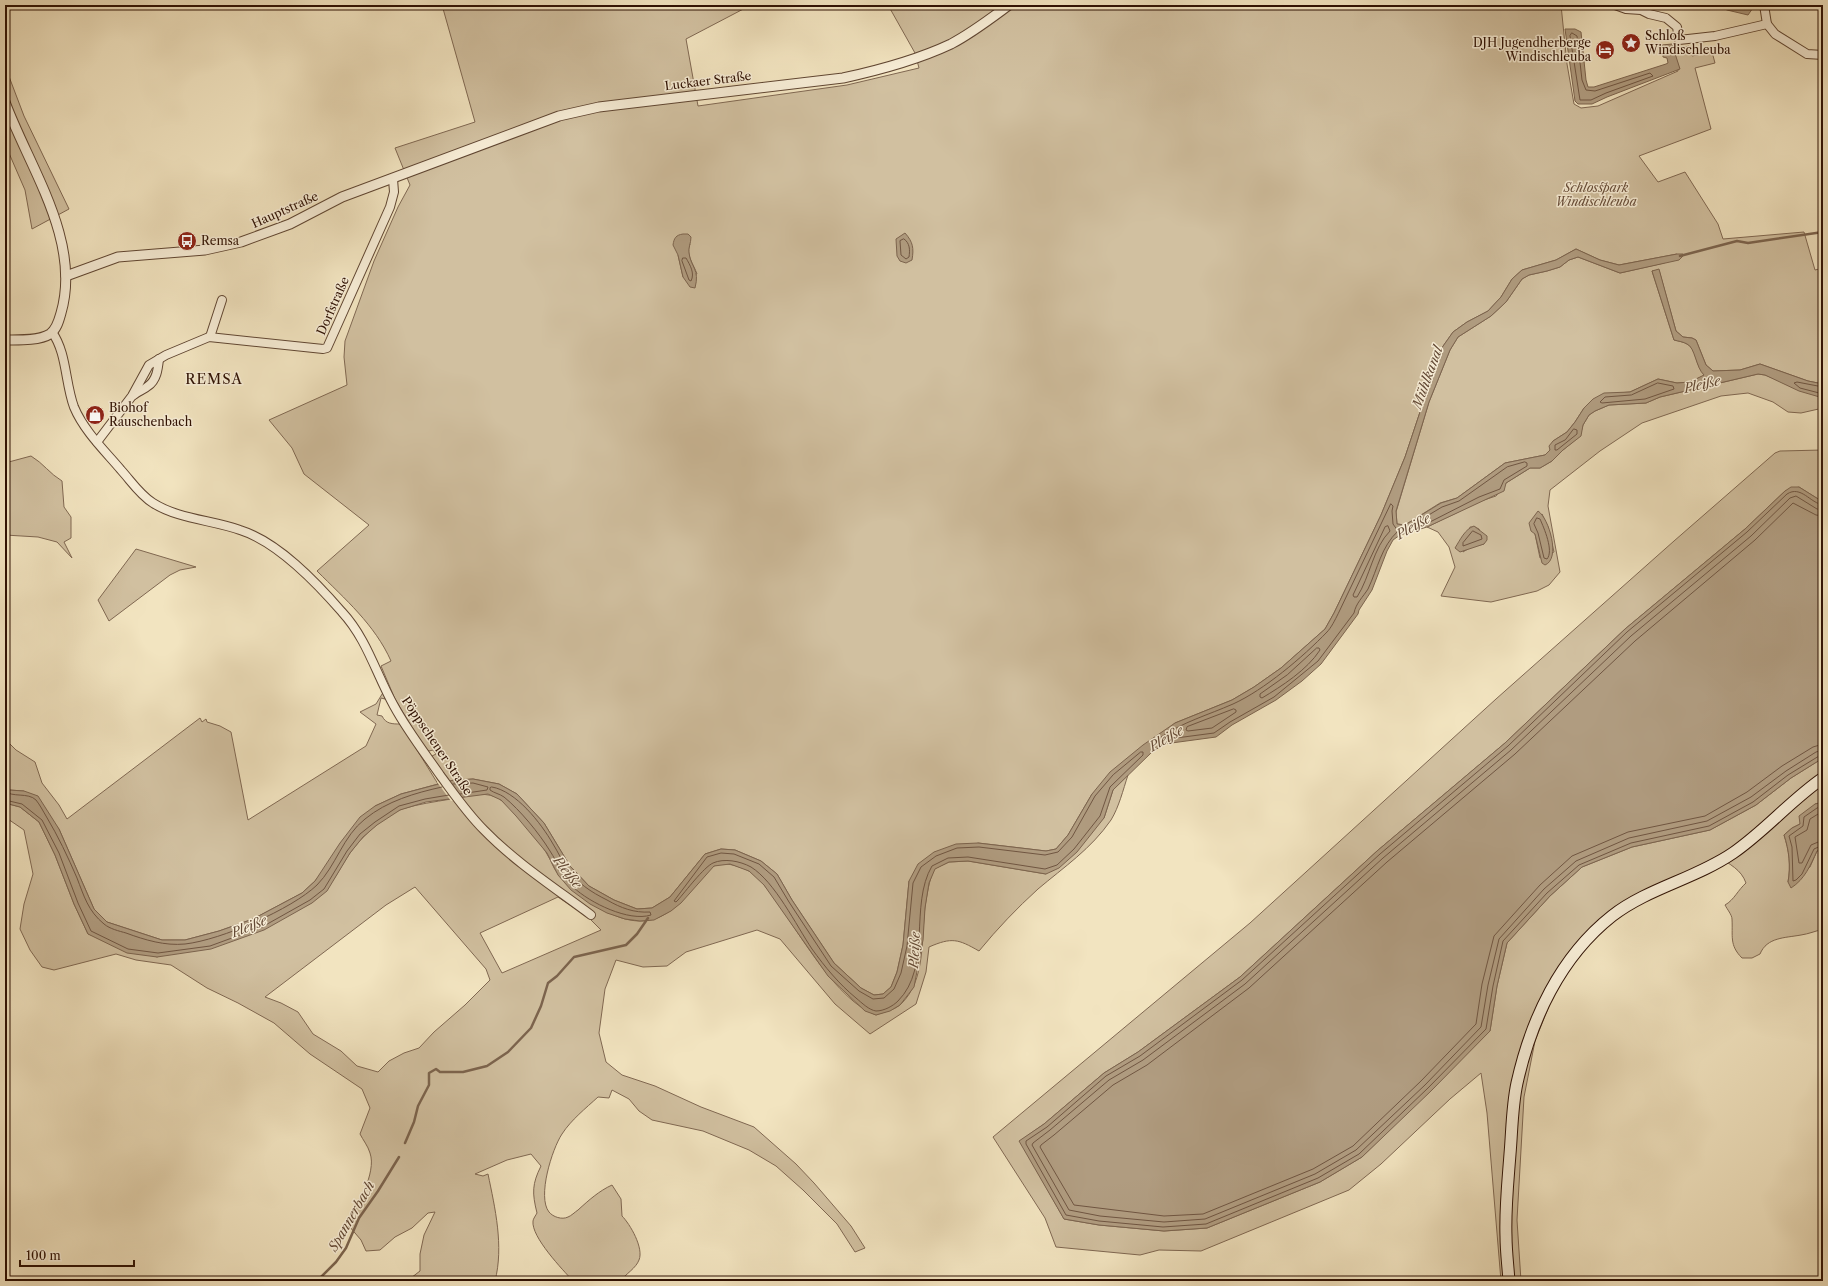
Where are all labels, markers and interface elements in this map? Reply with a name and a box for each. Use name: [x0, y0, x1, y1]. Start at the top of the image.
place label: Schloß Windischleuba: [1644, 28, 1731, 57]
place icon: Schloß Windischleuba: [1620, 32, 1642, 54]
place label: DJH Jugendherberge Windischleuba: [1473, 35, 1592, 64]
hotel icon: DJH Jugendherberge Windischleuba: [1594, 39, 1616, 61]
street label: Luckaer Straße: [664, 68, 752, 93]
park label: Schlosspark Windischleuba: [1555, 180, 1637, 209]
street label: Hauptstraße: [249, 188, 321, 231]
bus stop icon: Remsa: [176, 230, 198, 252]
place label: Remsa: [201, 233, 240, 248]
street label: Dorfstraße: [313, 274, 352, 337]
water label: Mühlkanal: [1408, 342, 1446, 412]
district label: REMSA: [185, 370, 243, 388]
water label: Pleiße: [1681, 372, 1722, 396]
place label: Biohof Rauschenbach: [109, 400, 193, 429]
shop icon: Biohof Rauschenbach: [84, 404, 106, 426]
water label: Pleiße: [1392, 510, 1434, 543]
street label: Pöppschener Straße: [399, 694, 476, 798]
water label: Pleiße: [1145, 722, 1187, 755]
water label: Pleiße: [550, 852, 586, 892]
water label: Pleiße: [228, 911, 270, 941]
water label: Pleiße: [905, 931, 923, 970]
water label: Spannerbach: [324, 1178, 377, 1255]
scale bar: [20, 1242, 134, 1268]
text: 100 m: [26, 1248, 61, 1263]

